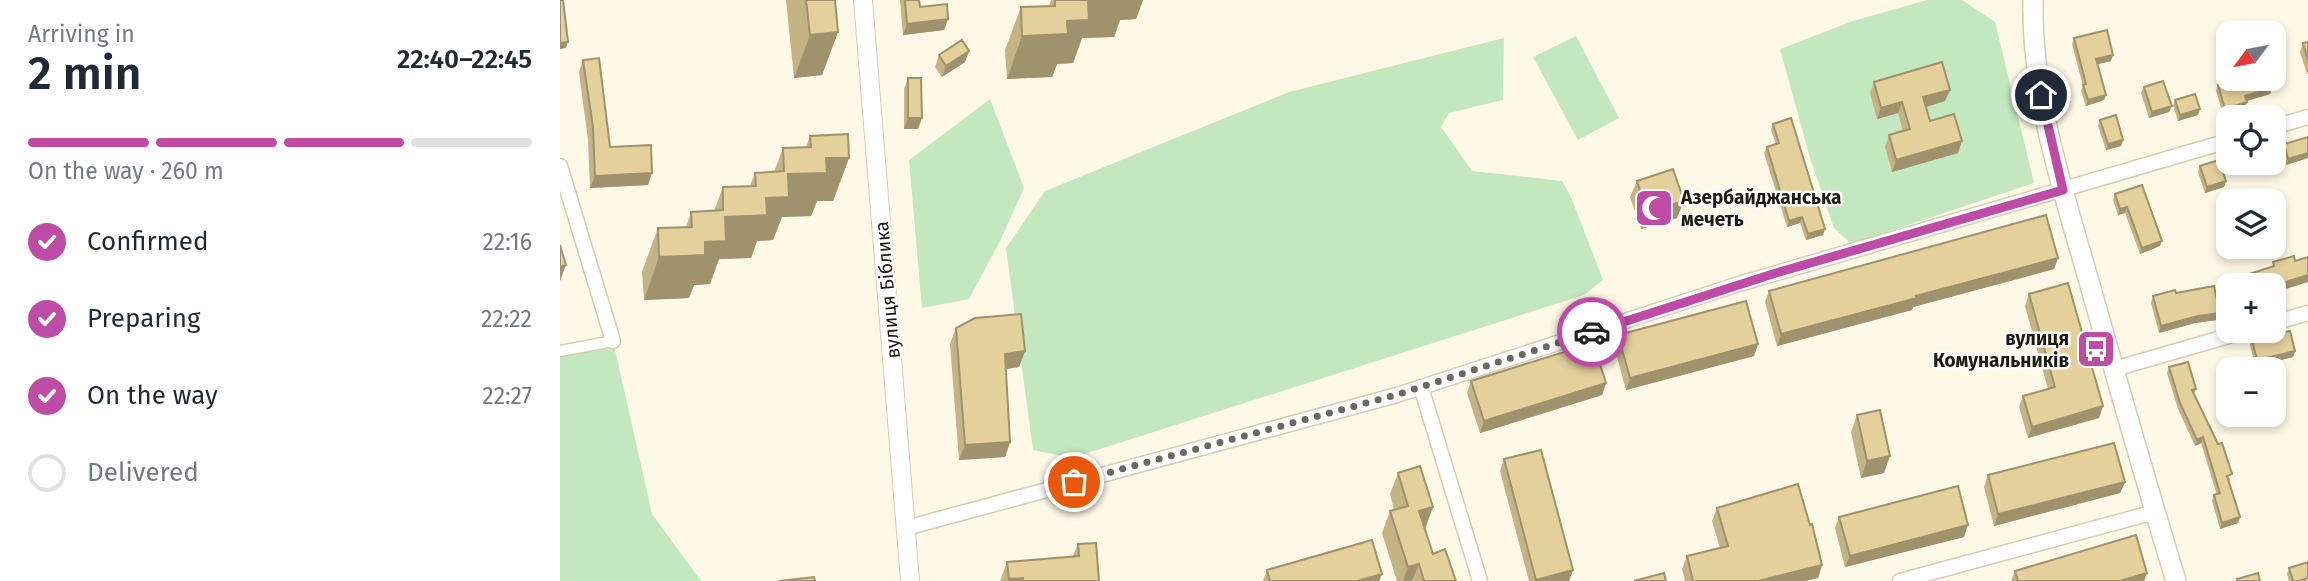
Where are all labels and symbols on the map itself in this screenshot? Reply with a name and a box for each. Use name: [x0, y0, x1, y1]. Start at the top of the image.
north arrow: [2216, 21, 2286, 91]
pin: [2011, 65, 2071, 125]
place label: Азербайджанська мечеть: [1680, 186, 1841, 231]
mosque icon: Азербайджанська мечеть: [1633, 187, 1675, 229]
street label: вулиця Біблика: [870, 220, 905, 360]
courier: [1557, 297, 1627, 367]
place label: вулиця Комунальників: [1933, 327, 2069, 372]
bus stop icon: вулиця Комунальників: [2075, 328, 2117, 370]
pin: [1044, 452, 1104, 512]

